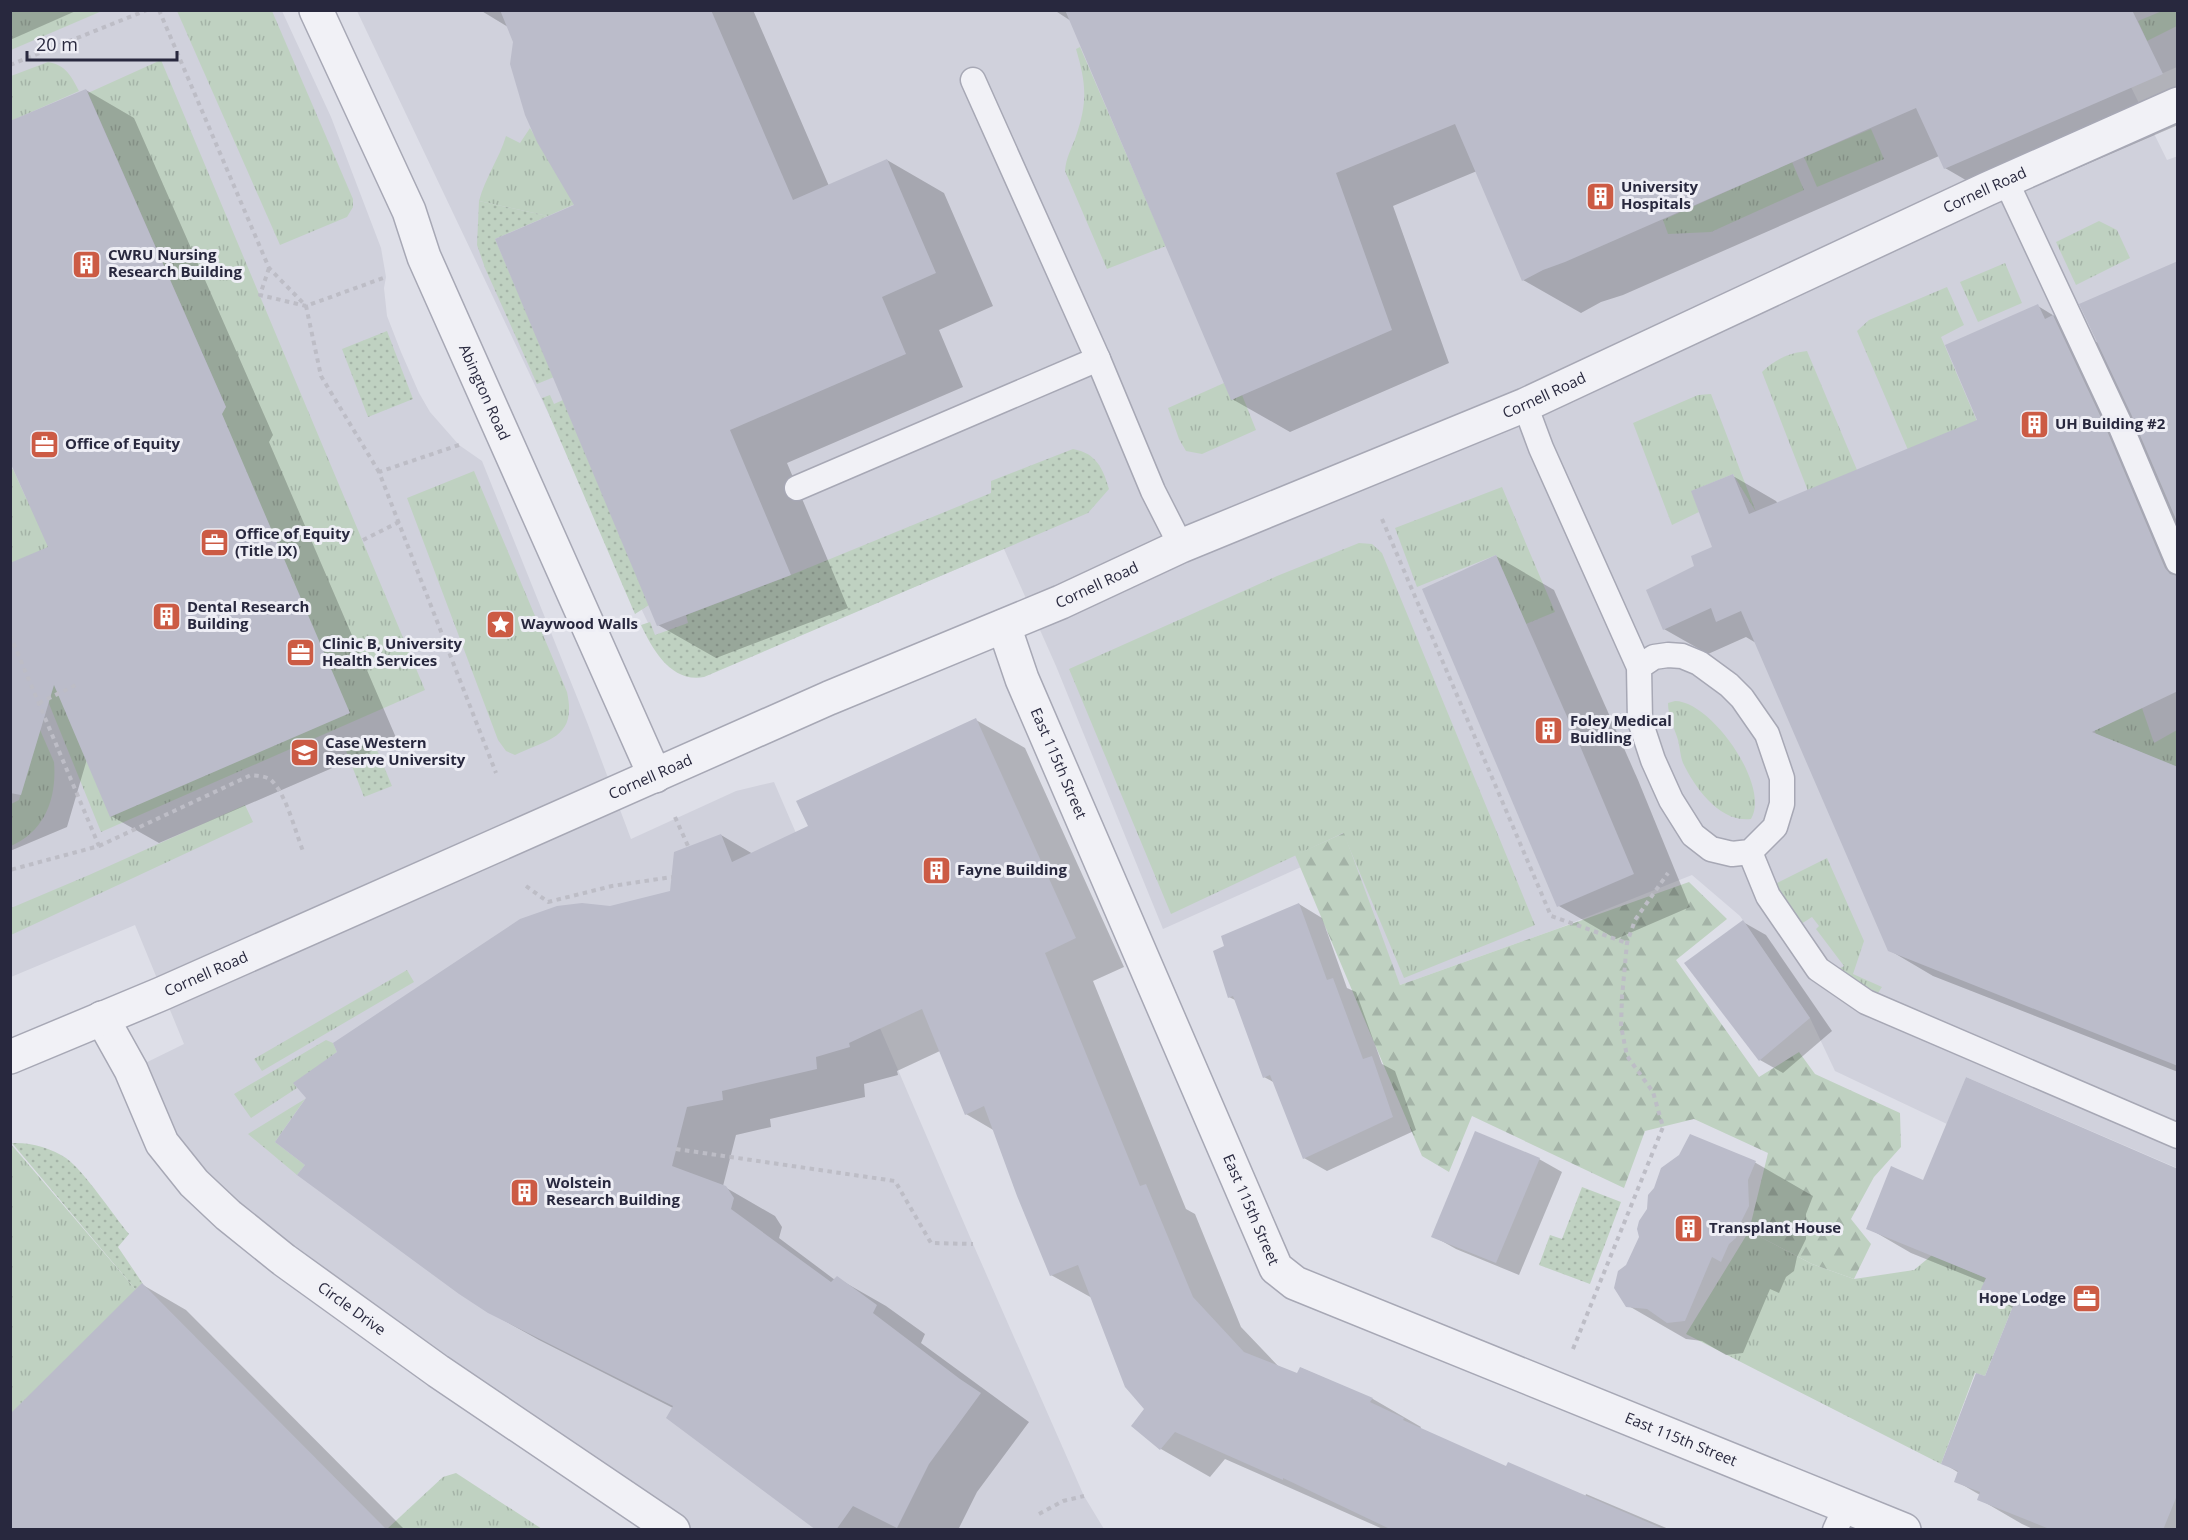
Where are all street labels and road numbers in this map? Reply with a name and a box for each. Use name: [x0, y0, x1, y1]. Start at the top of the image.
street label: Cornell Road: [1939, 162, 2029, 217]
street label: Abington Road: [455, 341, 515, 443]
street label: Cornell Road: [1499, 367, 1589, 422]
street label: Cornell Road: [1052, 556, 1141, 612]
street label: East 115th Street: [1027, 704, 1092, 822]
street label: Cornell Road: [605, 749, 695, 803]
street label: Cornell Road: [161, 946, 251, 1000]
street label: East 115th Street: [1219, 1151, 1285, 1268]
street label: Circle Drive: [314, 1277, 390, 1339]
street label: East 115th Street: [1622, 1407, 1740, 1470]

